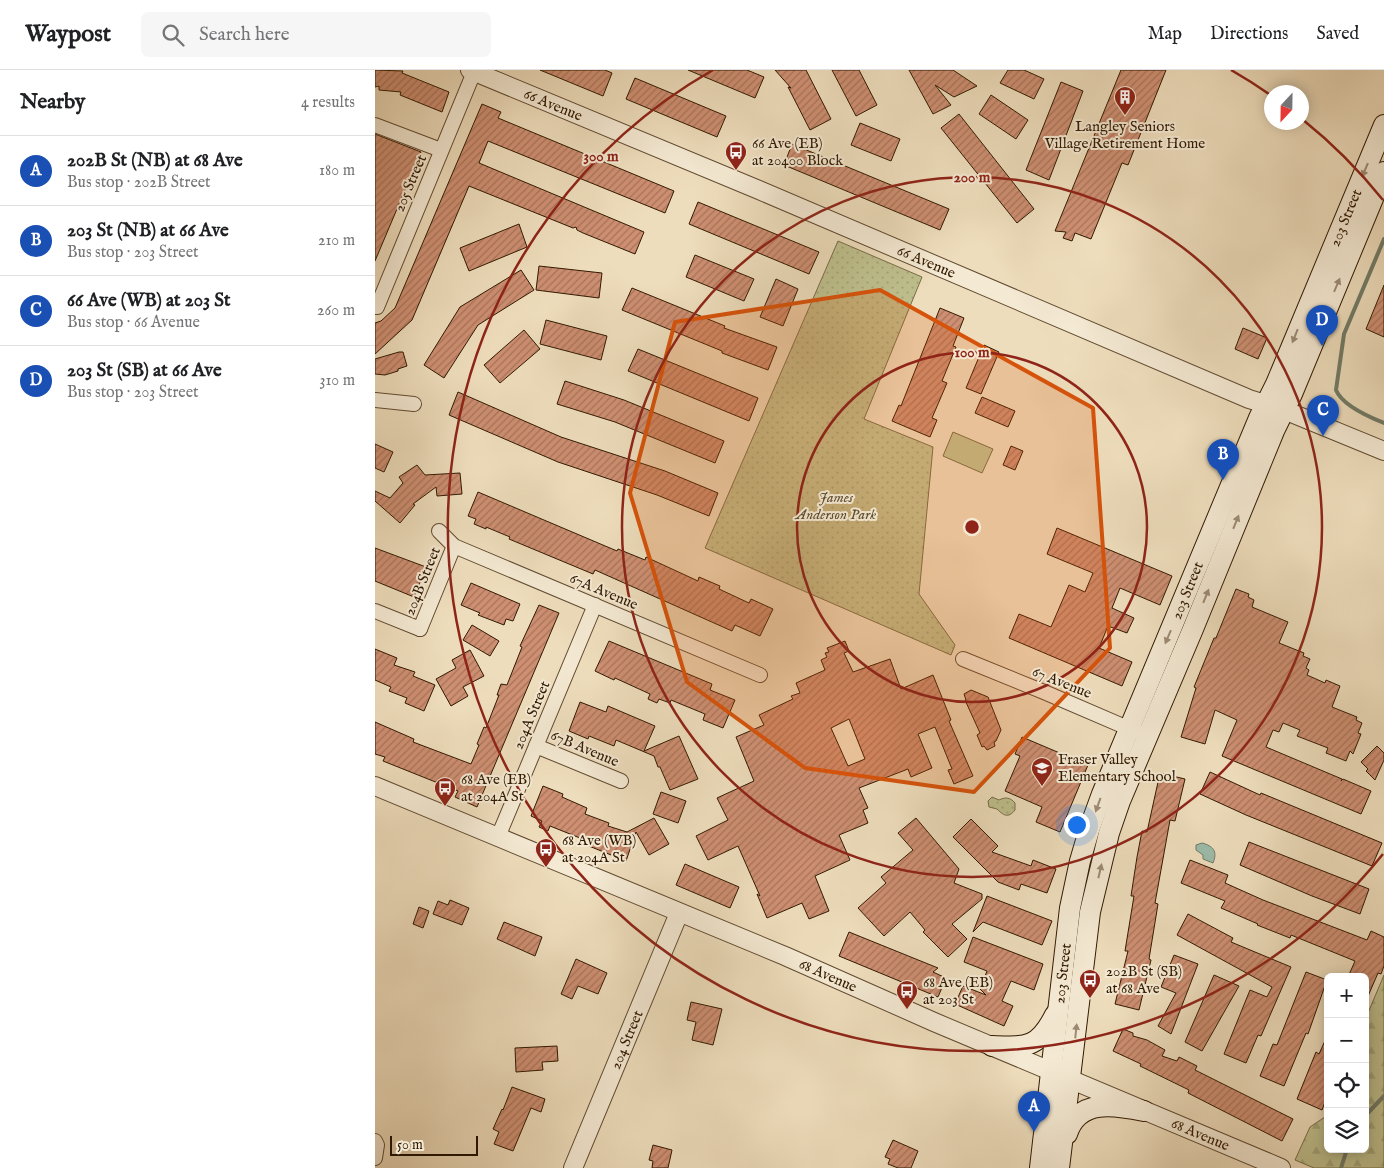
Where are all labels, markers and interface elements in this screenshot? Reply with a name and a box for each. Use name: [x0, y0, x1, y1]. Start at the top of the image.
search box: [141, 12, 491, 57]
text: Waypost: [25, 19, 111, 50]
icon: search: [159, 21, 187, 49]
text: Search here: [199, 23, 290, 47]
text: Map: [1148, 23, 1182, 46]
text: Directions: [1210, 23, 1288, 46]
text: Saved: [1316, 23, 1359, 46]
street label: 66 Avenue: [521, 84, 585, 126]
building icon: Langley Seniors Village Retirement Home: [1113, 85, 1137, 116]
north arrow: [1264, 85, 1309, 130]
text: Nearby: [20, 89, 85, 116]
text: 4 results: [301, 93, 355, 113]
place label: Langley Seniors Village Retirement Home: [1044, 117, 1205, 153]
place label: 66 Ave (EB) at 20400 Block: [752, 134, 844, 170]
bus stop icon: 66 Ave (EB) at 20400 Block: [724, 140, 748, 171]
text: 300 m: [583, 147, 619, 166]
text: 202B St (NB) at 68 Ave: [67, 149, 243, 173]
street label: 205 Street: [390, 152, 431, 215]
text: A: [31, 161, 41, 181]
text: 180 m: [319, 161, 355, 181]
one-way arrow: [1361, 163, 1369, 178]
text: 200 m: [954, 168, 991, 187]
text: Bus stop · 202B Street: [67, 173, 211, 193]
street label: 203 Street: [1325, 186, 1366, 250]
text: 203 St (NB) at 66 Ave: [67, 219, 229, 243]
text: B: [31, 231, 41, 251]
text: 210 m: [318, 231, 355, 251]
street label: 66 Avenue: [894, 241, 959, 283]
text: Bus stop · 203 Street: [67, 243, 198, 263]
one-way arrow: [1333, 277, 1341, 292]
text: 66 Ave (WB) at 203 St: [67, 289, 231, 313]
text: C: [30, 301, 42, 321]
text: 260 m: [317, 301, 355, 321]
pin: D: [1306, 305, 1338, 346]
text: Bus stop · 66 Avenue: [67, 313, 200, 333]
one-way arrow: [1291, 329, 1299, 343]
text: 100 m: [954, 343, 990, 362]
text: 203 St (SB) at 66 Ave: [67, 359, 222, 383]
text: D: [30, 371, 42, 391]
text: 310 m: [319, 371, 355, 391]
text: Bus stop · 203 Street: [67, 383, 198, 403]
pin: C: [1307, 395, 1339, 436]
pin: B: [1207, 439, 1239, 480]
park label: James Anderson Park: [794, 488, 876, 524]
one-way arrow: [1232, 514, 1240, 529]
centre of rings: [963, 518, 981, 536]
street label: 204B Street: [400, 544, 445, 618]
street label: 203 Street: [1167, 559, 1208, 622]
street label: 67A Avenue: [567, 569, 641, 614]
one-way arrow: [1203, 589, 1211, 603]
one-way arrow: [1163, 629, 1171, 644]
street label: 67 Avenue: [1029, 662, 1094, 703]
street label: 204A Street: [509, 678, 554, 752]
street label: 67B Avenue: [548, 726, 622, 771]
place label: Fraser Valley Elementary School: [1058, 750, 1177, 786]
school or university icon: Fraser Valley Elementary School: [1030, 756, 1054, 787]
place label: 68 Ave (EB) at 204A St: [461, 770, 531, 806]
bus stop icon: 68 Ave (EB) at 204A St: [433, 776, 457, 807]
one-way arrow: [1094, 798, 1101, 813]
your location: [1064, 812, 1090, 838]
place label: 68 Ave (WB) at 204A St: [562, 831, 637, 867]
bus stop icon: 68 Ave (WB) at 204A St: [534, 837, 558, 868]
one-way arrow: [1096, 863, 1104, 878]
street label: 203 Street: [1050, 942, 1076, 1005]
street label: 68 Avenue: [796, 954, 860, 997]
place label: 202B St (SB) at 68 Ave: [1106, 962, 1182, 998]
bus stop icon: 202B St (SB) at 68 Ave: [1078, 968, 1102, 999]
place label: 68 Ave (EB) at 203 St: [923, 973, 993, 1009]
map controls: [1324, 973, 1369, 1153]
button: +: [1324, 973, 1369, 1018]
bus stop icon: 68 Ave (EB) at 203 St: [895, 979, 919, 1010]
street label: 204 Street: [606, 1007, 648, 1072]
button: −: [1324, 1018, 1369, 1063]
one-way arrow: [1072, 1023, 1080, 1039]
button: locate: [1324, 1063, 1369, 1108]
pin: A: [1018, 1091, 1050, 1132]
button: layers: [1324, 1108, 1369, 1153]
street label: 68 Avenue: [1168, 1114, 1232, 1155]
scale bar: [390, 1133, 477, 1156]
text: 50 m: [397, 1136, 423, 1154]

